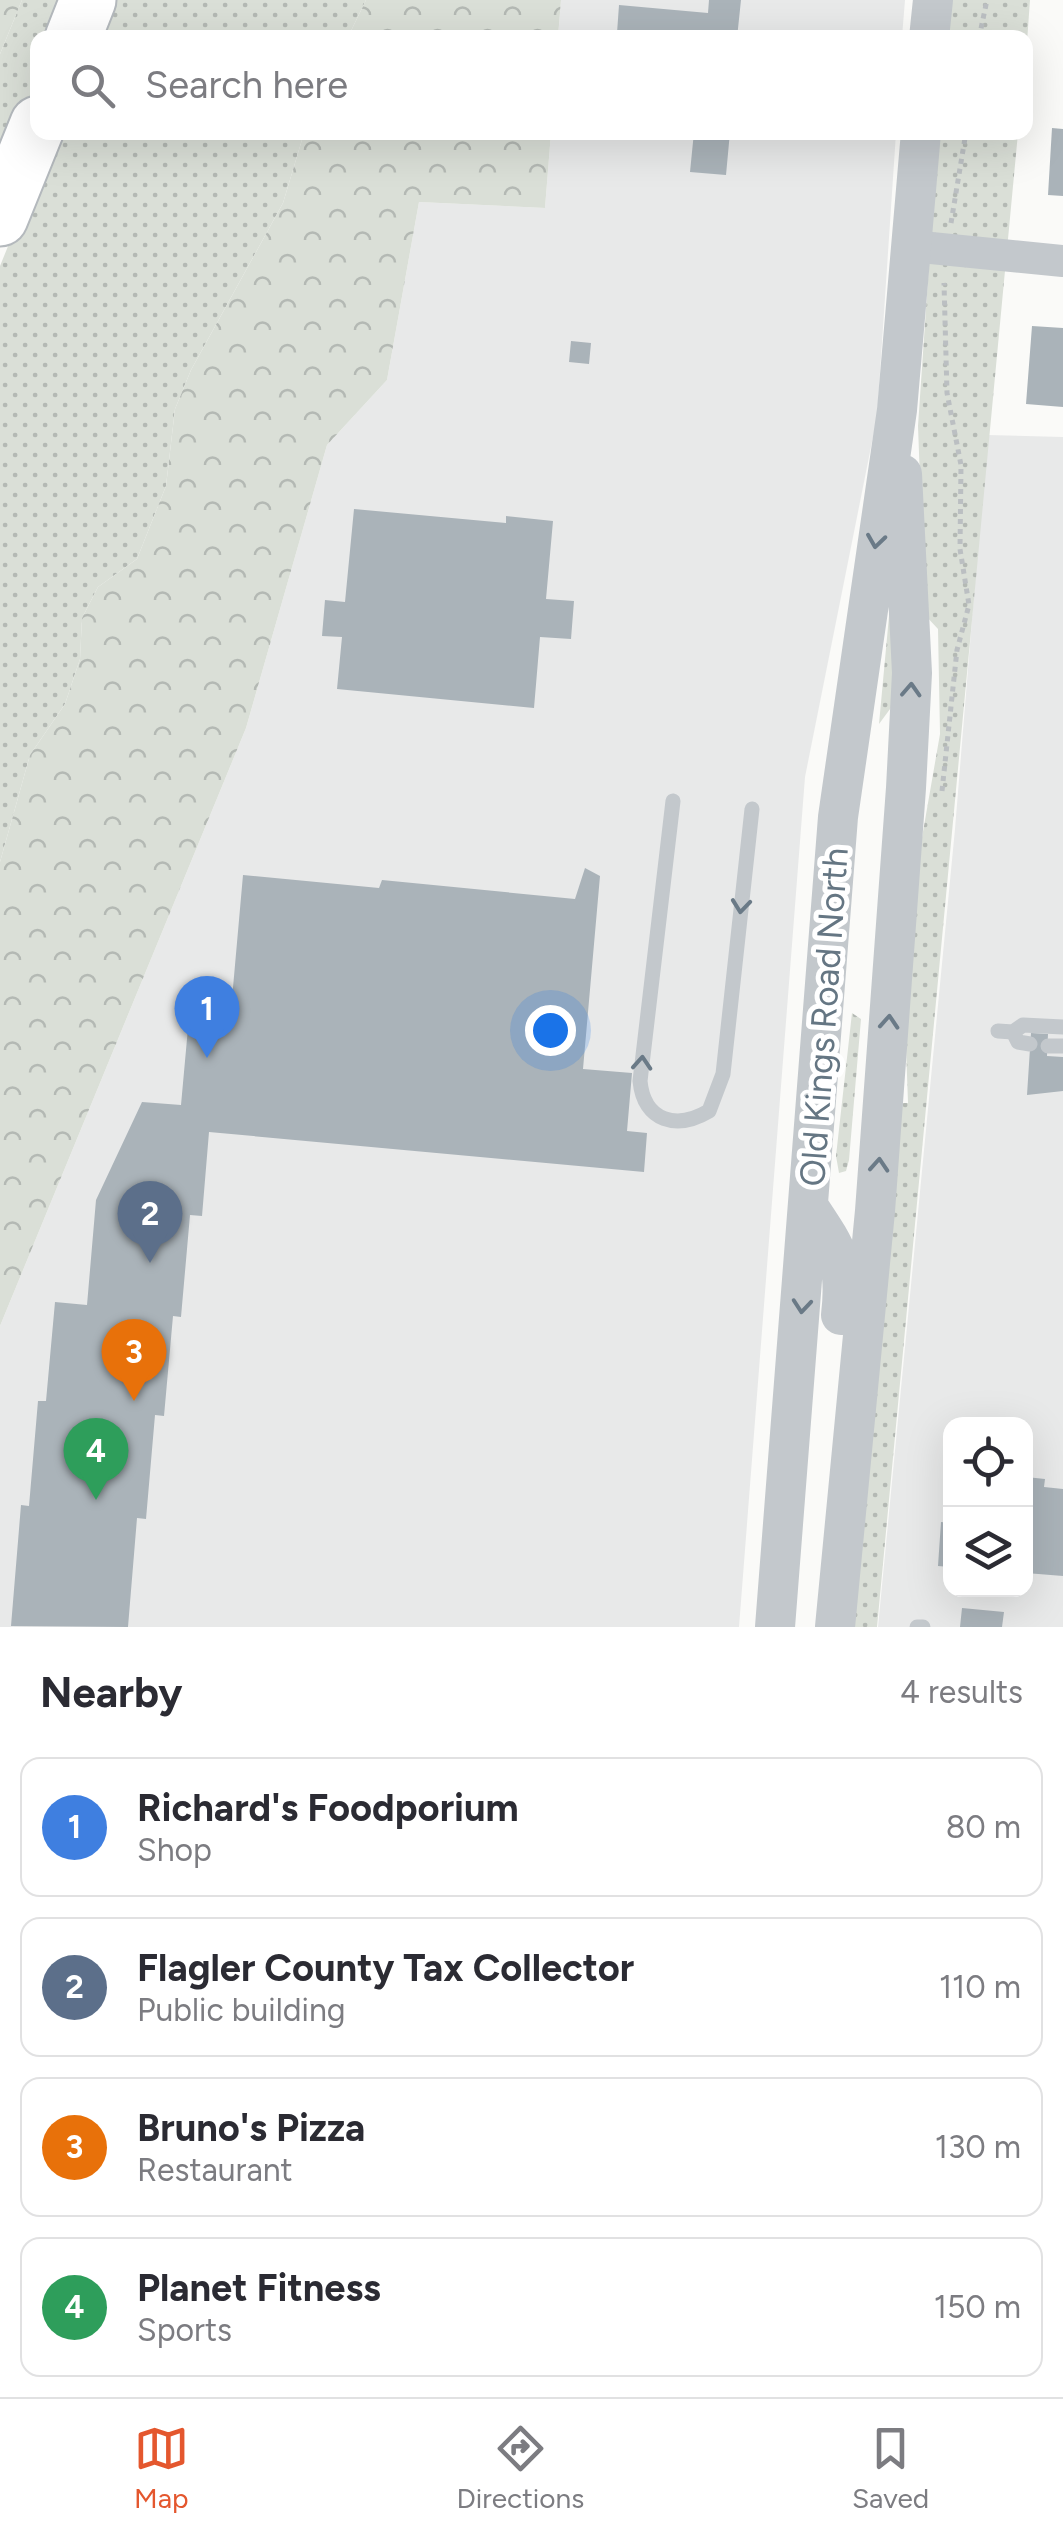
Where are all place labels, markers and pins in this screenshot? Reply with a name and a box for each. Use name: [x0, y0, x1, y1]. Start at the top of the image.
pin: 1: [174, 976, 240, 1058]
pin: 2: [118, 1180, 182, 1263]
pin: 3: [102, 1318, 166, 1401]
pin: 4: [64, 1418, 128, 1500]

